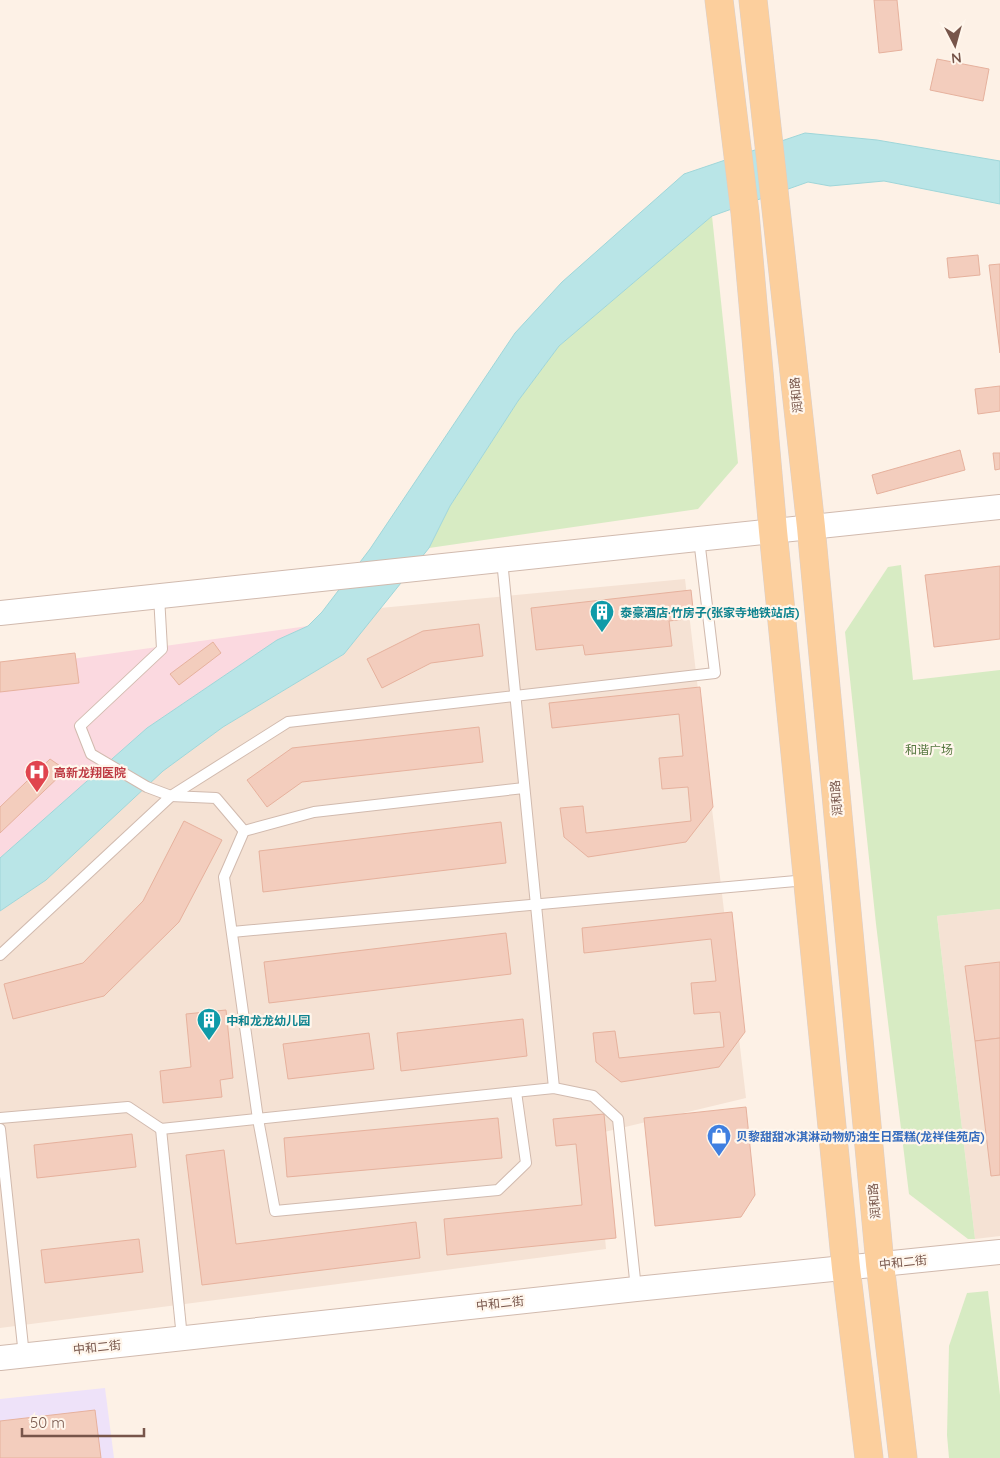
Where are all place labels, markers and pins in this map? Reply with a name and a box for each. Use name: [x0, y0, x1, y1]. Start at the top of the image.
building icon: 泰豪酒店·竹房子(张家寺地铁站店): [589, 599, 615, 633]
place label: 泰豪酒店·竹房子(张家寺地铁站店): [620, 605, 799, 620]
hospital icon: 高新龙翔医院: [24, 759, 50, 793]
place label: 高新龙翔医院: [54, 765, 126, 780]
building icon: 中和龙龙幼儿园: [196, 1007, 222, 1041]
place label: 中和龙龙幼儿园: [226, 1013, 310, 1028]
shop icon: 贝黎甜甜冰淇淋动物奶油生日蛋糕(龙祥佳苑店): [706, 1123, 732, 1157]
place label: 贝黎甜甜冰淇淋动物奶油生日蛋糕(龙祥佳苑店): [736, 1129, 985, 1144]

